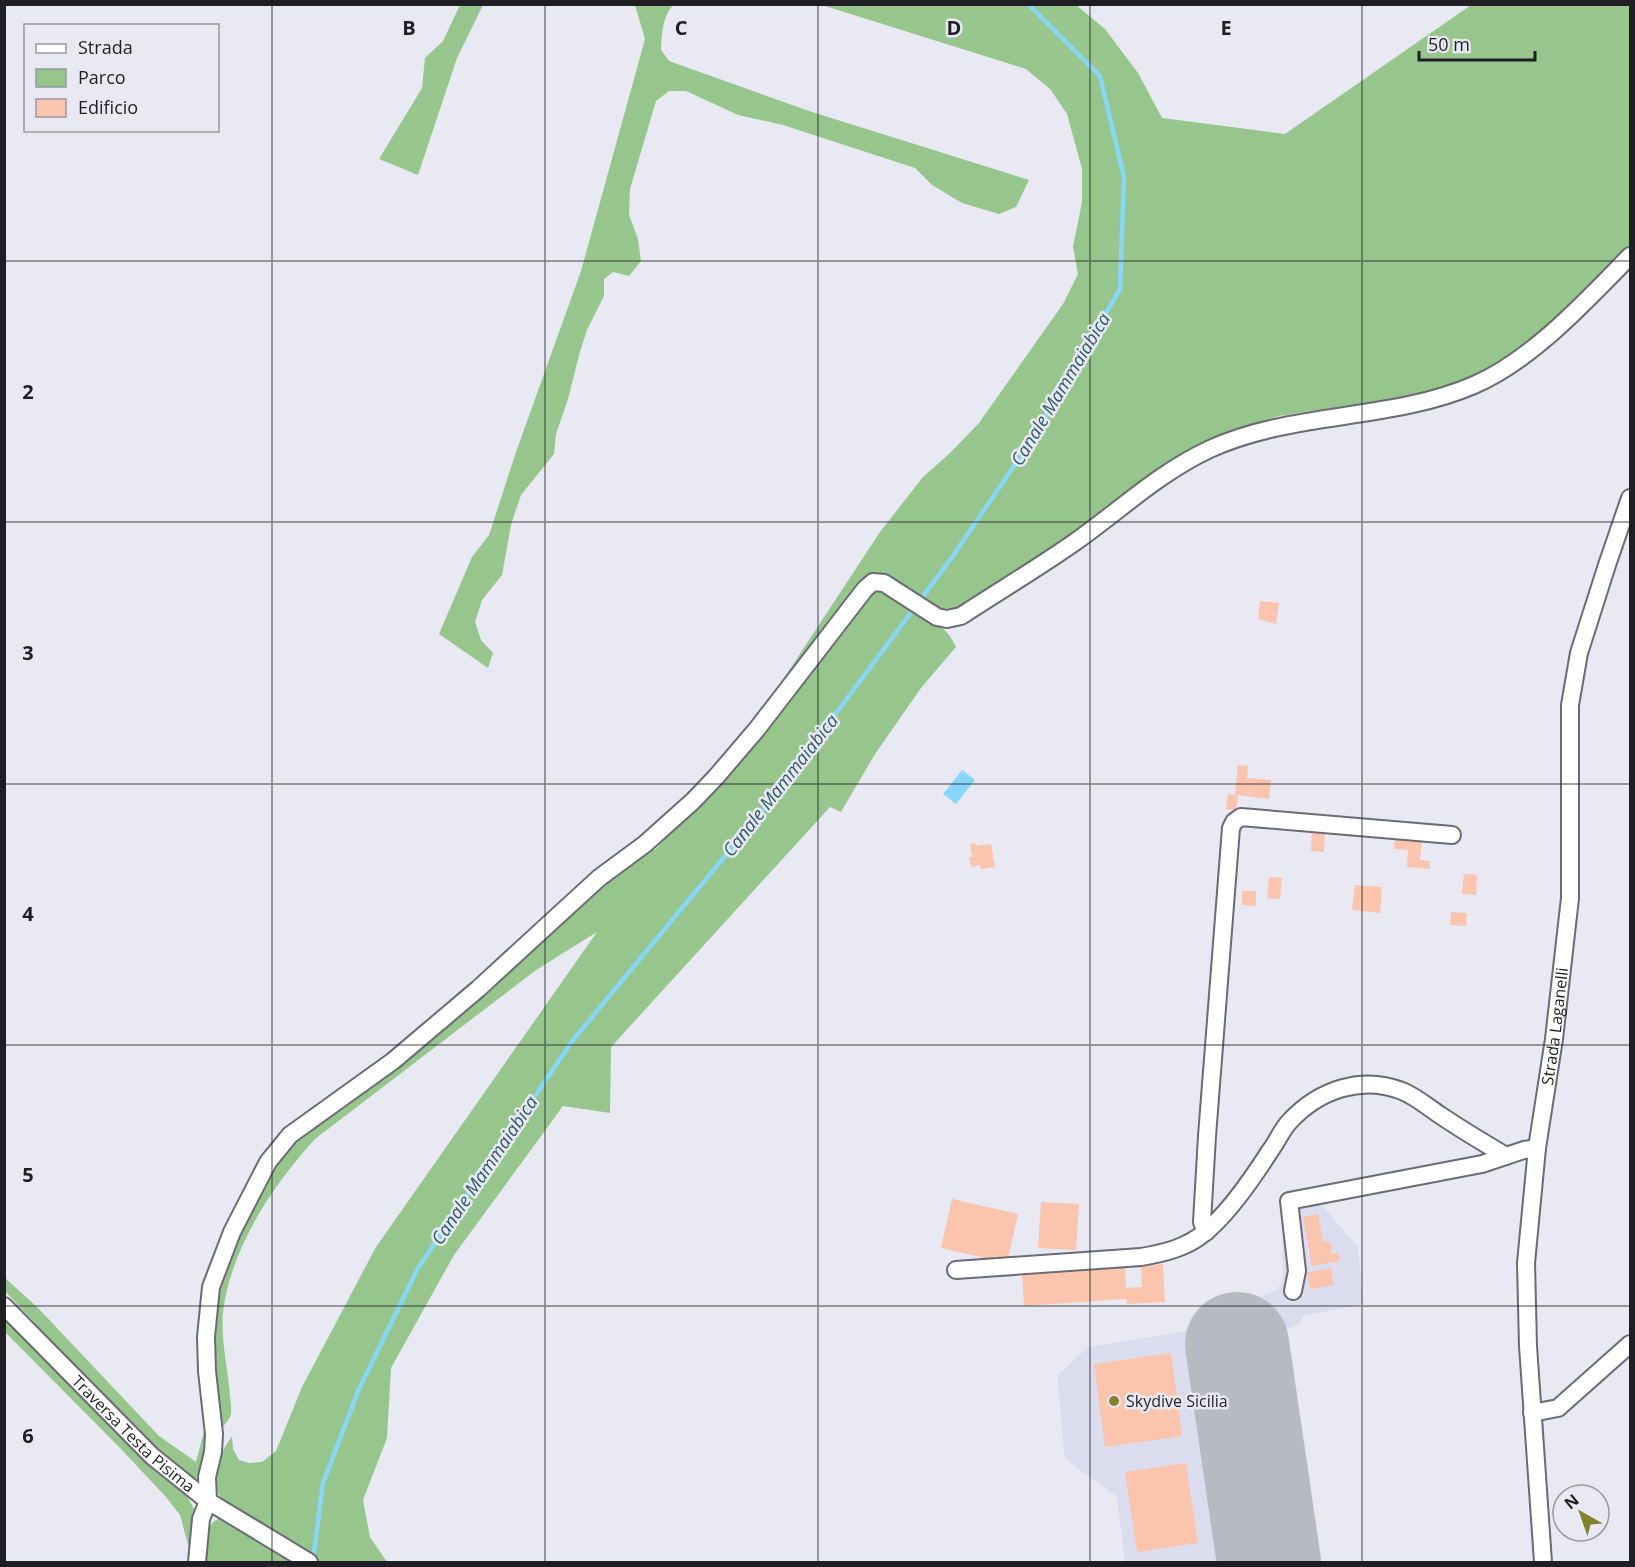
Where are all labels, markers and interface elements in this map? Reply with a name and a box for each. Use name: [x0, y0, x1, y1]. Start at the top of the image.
text: B: [402, 14, 416, 41]
text: C: [675, 14, 688, 41]
text: D: [947, 14, 961, 41]
text: E: [1220, 14, 1232, 41]
legend: [24, 24, 219, 132]
scale bar: [1419, 24, 1534, 62]
text: 50 m: [1428, 32, 1470, 56]
text: Strada: [78, 35, 133, 59]
text: Parco: [78, 65, 126, 89]
text: Edificio: [78, 95, 138, 119]
water label: Canale Mammaiabica: [1005, 308, 1115, 470]
text: 2: [22, 378, 34, 405]
text: 3: [22, 639, 34, 666]
water label: Canale Mammaiabica: [717, 709, 843, 861]
text: 4: [22, 900, 34, 927]
street label: Strada Laganelli: [1536, 966, 1573, 1087]
water label: Canale Mammaiabica: [425, 1091, 543, 1249]
text: 5: [22, 1161, 34, 1188]
street label: Traversa Testa Pisima: [67, 1370, 200, 1497]
place label: Skydive Sicilia: [1126, 1390, 1228, 1412]
marker: Skydive Sicilia: [1107, 1394, 1121, 1408]
text: 6: [22, 1422, 34, 1449]
north arrow: [1551, 1483, 1611, 1543]
text: N: [1559, 1489, 1583, 1514]

